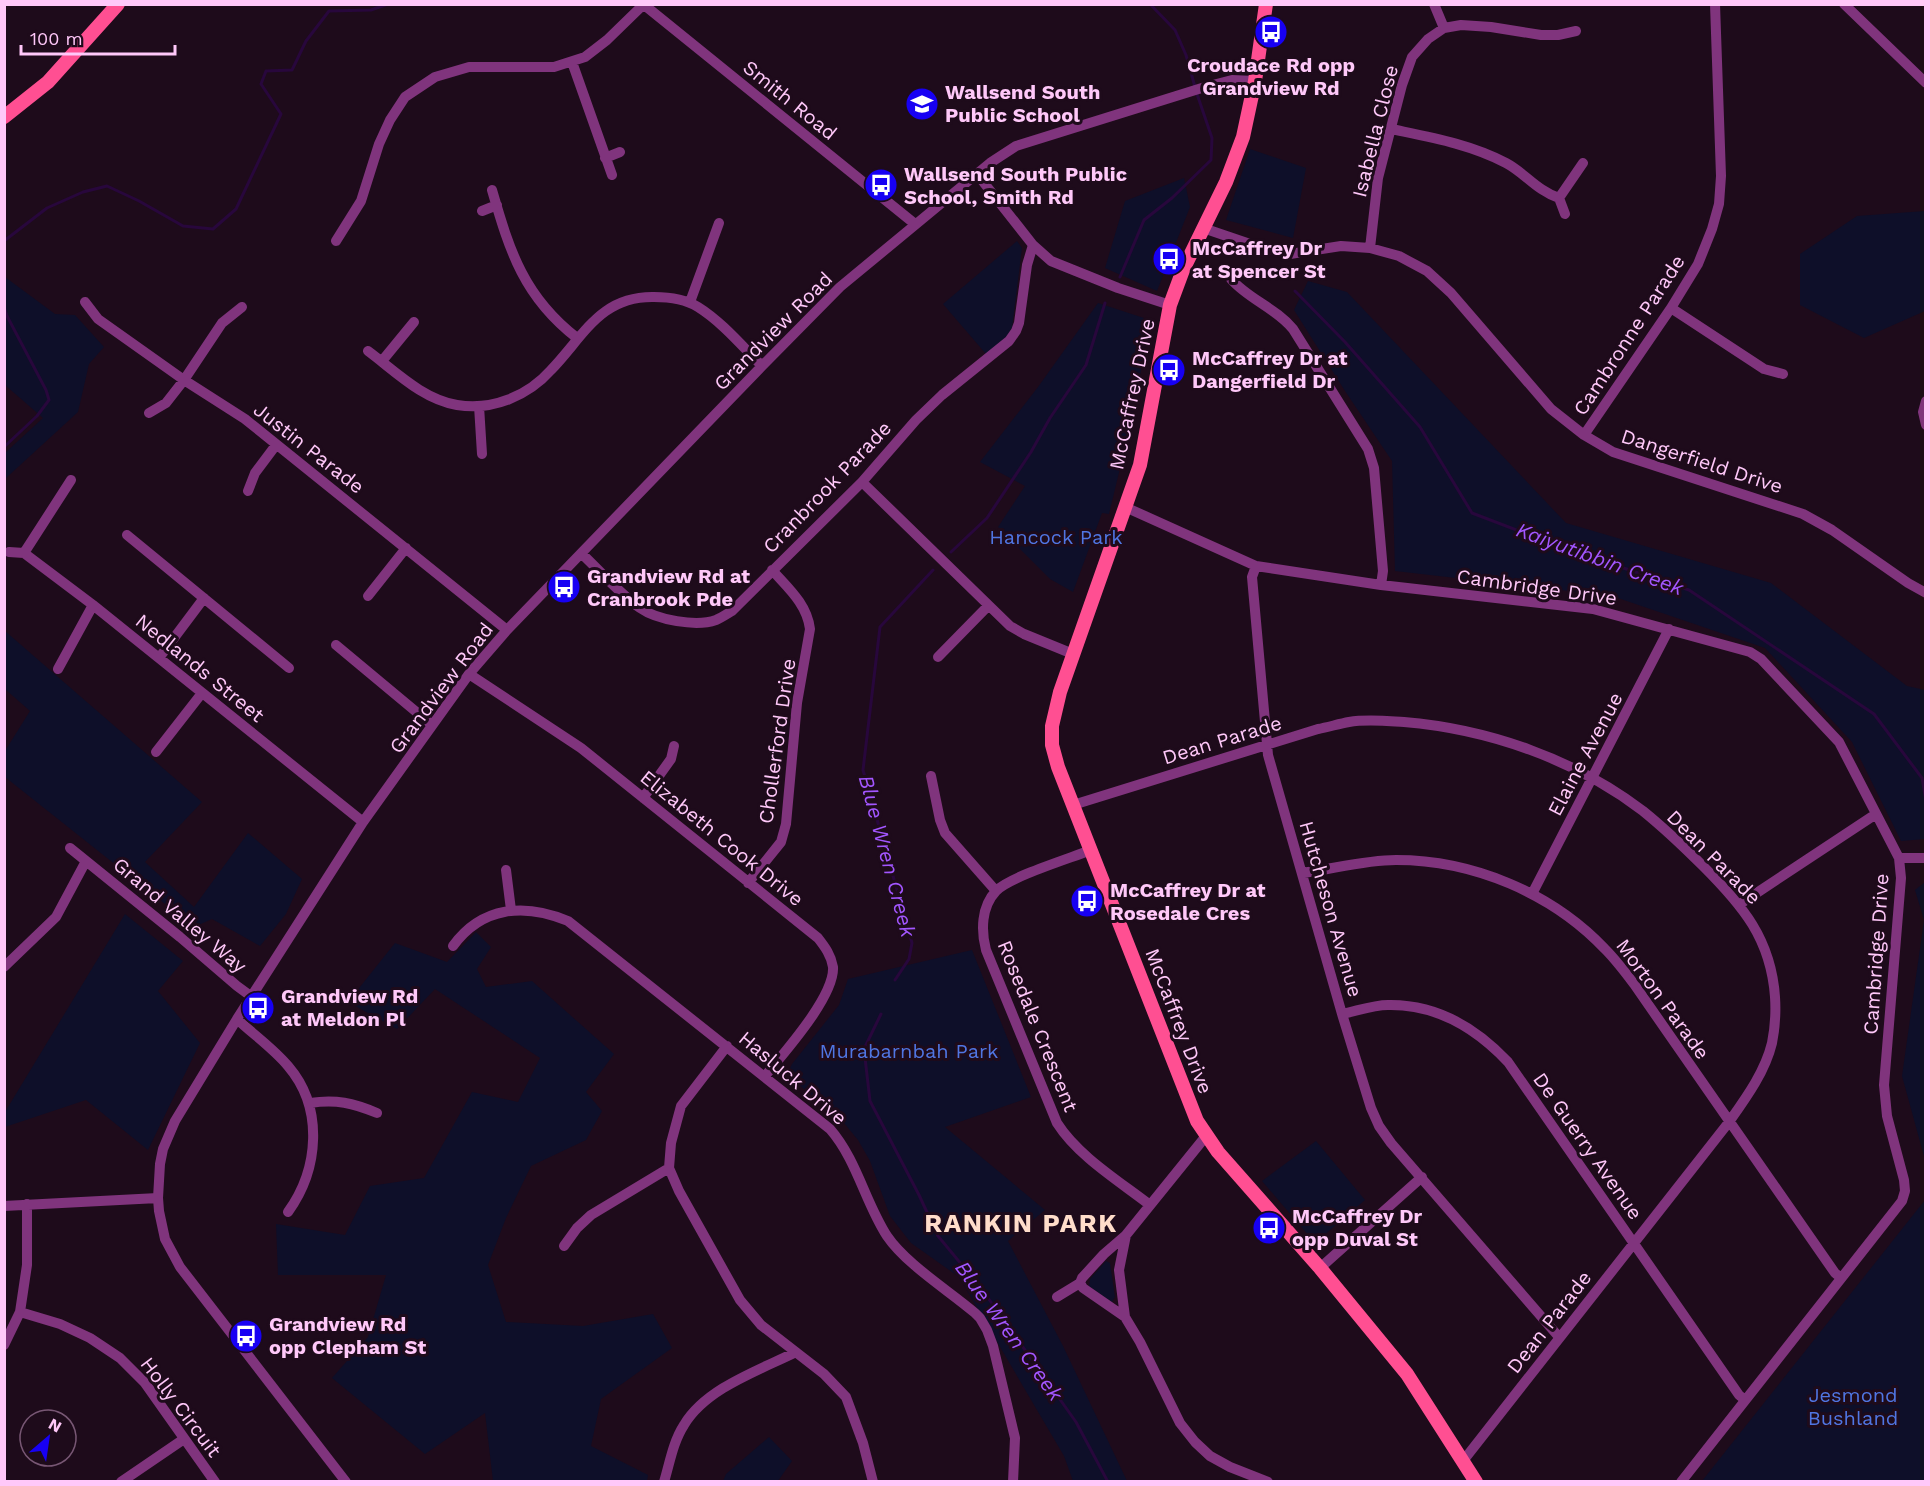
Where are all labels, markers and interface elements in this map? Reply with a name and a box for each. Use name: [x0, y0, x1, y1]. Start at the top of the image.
bus stop icon: Croudace Rd opp Grandview Rd: [1253, 14, 1289, 50]
scale bar: [21, 18, 176, 56]
text: 100 m: [30, 28, 83, 49]
place label: Croudace Rd opp Grandview Rd: [1187, 53, 1355, 100]
street label: Smith Road: [738, 55, 842, 145]
street label: Isabella Close: [1347, 62, 1403, 200]
place label: Wallsend South Public School: [945, 80, 1100, 127]
school or university icon: Wallsend South Public School: [904, 86, 940, 122]
place label: Wallsend South Public School, Smith Rd: [904, 162, 1127, 209]
bus stop icon: Wallsend South Public School, Smith Rd: [863, 167, 899, 203]
place label: McCaffrey Dr at Spencer St: [1192, 236, 1326, 283]
bus stop icon: McCaffrey Dr at Spencer St: [1151, 241, 1187, 277]
street label: Cambronne Parade: [1568, 250, 1690, 420]
street label: Grandview Road: [709, 267, 837, 395]
street label: McCaffrey Drive: [1104, 316, 1160, 472]
place label: McCaffrey Dr at Dangerfield Dr: [1192, 346, 1348, 393]
bus stop icon: McCaffrey Dr at Dangerfield Dr: [1151, 352, 1187, 388]
street label: Justin Parade: [249, 397, 369, 499]
street label: Cranbrook Parade: [758, 416, 896, 558]
street label: Dangerfield Drive: [1618, 424, 1786, 498]
water label: Kaiyutibbin Creek: [1513, 517, 1688, 601]
park label: Hancock Park: [989, 525, 1123, 549]
place label: Grandview Rd at Cranbrook Pde: [587, 564, 750, 611]
street label: Cambridge Drive: [1455, 564, 1619, 610]
bus stop icon: Grandview Rd at Cranbrook Pde: [546, 569, 582, 605]
street label: Nedlands Street: [131, 609, 270, 728]
street label: Grandview Road: [384, 618, 498, 758]
street label: Chollerford Drive: [754, 657, 800, 825]
street label: Elaine Avenue: [1542, 688, 1628, 820]
street label: Dean Parade: [1160, 711, 1284, 769]
street label: Elizabeth Cook Drive: [636, 765, 808, 911]
water label: Blue Wren Creek: [854, 772, 921, 940]
street label: Dean Parade: [1662, 805, 1766, 909]
street label: Hutcheson Avenue: [1294, 818, 1368, 1000]
street label: Grand Valley Way: [108, 852, 252, 978]
street label: Cambridge Drive: [1858, 873, 1894, 1035]
place label: McCaffrey Dr at Rosedale Cres: [1110, 878, 1266, 925]
bus stop icon: McCaffrey Dr at Rosedale Cres: [1069, 883, 1105, 919]
street label: Morton Parade: [1611, 934, 1715, 1064]
street label: Rosedale Crescent: [993, 937, 1084, 1116]
street label: McCaffrey Drive: [1140, 945, 1218, 1097]
place label: Grandview Rd at Meldon Pl: [281, 984, 418, 1031]
bus stop icon: Grandview Rd at Meldon Pl: [240, 990, 276, 1026]
street label: Hasluck Drive: [734, 1026, 852, 1130]
park label: Murabarnbah Park: [820, 1039, 998, 1063]
street label: De Guerry Avenue: [1528, 1068, 1648, 1224]
place label: McCaffrey Dr opp Duval St: [1292, 1204, 1422, 1251]
district label: RANKIN PARK: [924, 1208, 1118, 1238]
bus stop icon: McCaffrey Dr opp Duval St: [1251, 1210, 1287, 1246]
water label: Blue Wren Creek: [950, 1256, 1069, 1406]
street label: Dean Parade: [1502, 1266, 1596, 1378]
place label: Grandview Rd opp Clepham St: [269, 1312, 426, 1359]
bus stop icon: Grandview Rd opp Clepham St: [228, 1318, 264, 1354]
street label: Holly Circuit: [136, 1352, 227, 1462]
park label: Jesmond Bushland: [1808, 1383, 1898, 1430]
north arrow: [18, 1408, 78, 1468]
text: N: [45, 1414, 65, 1437]

